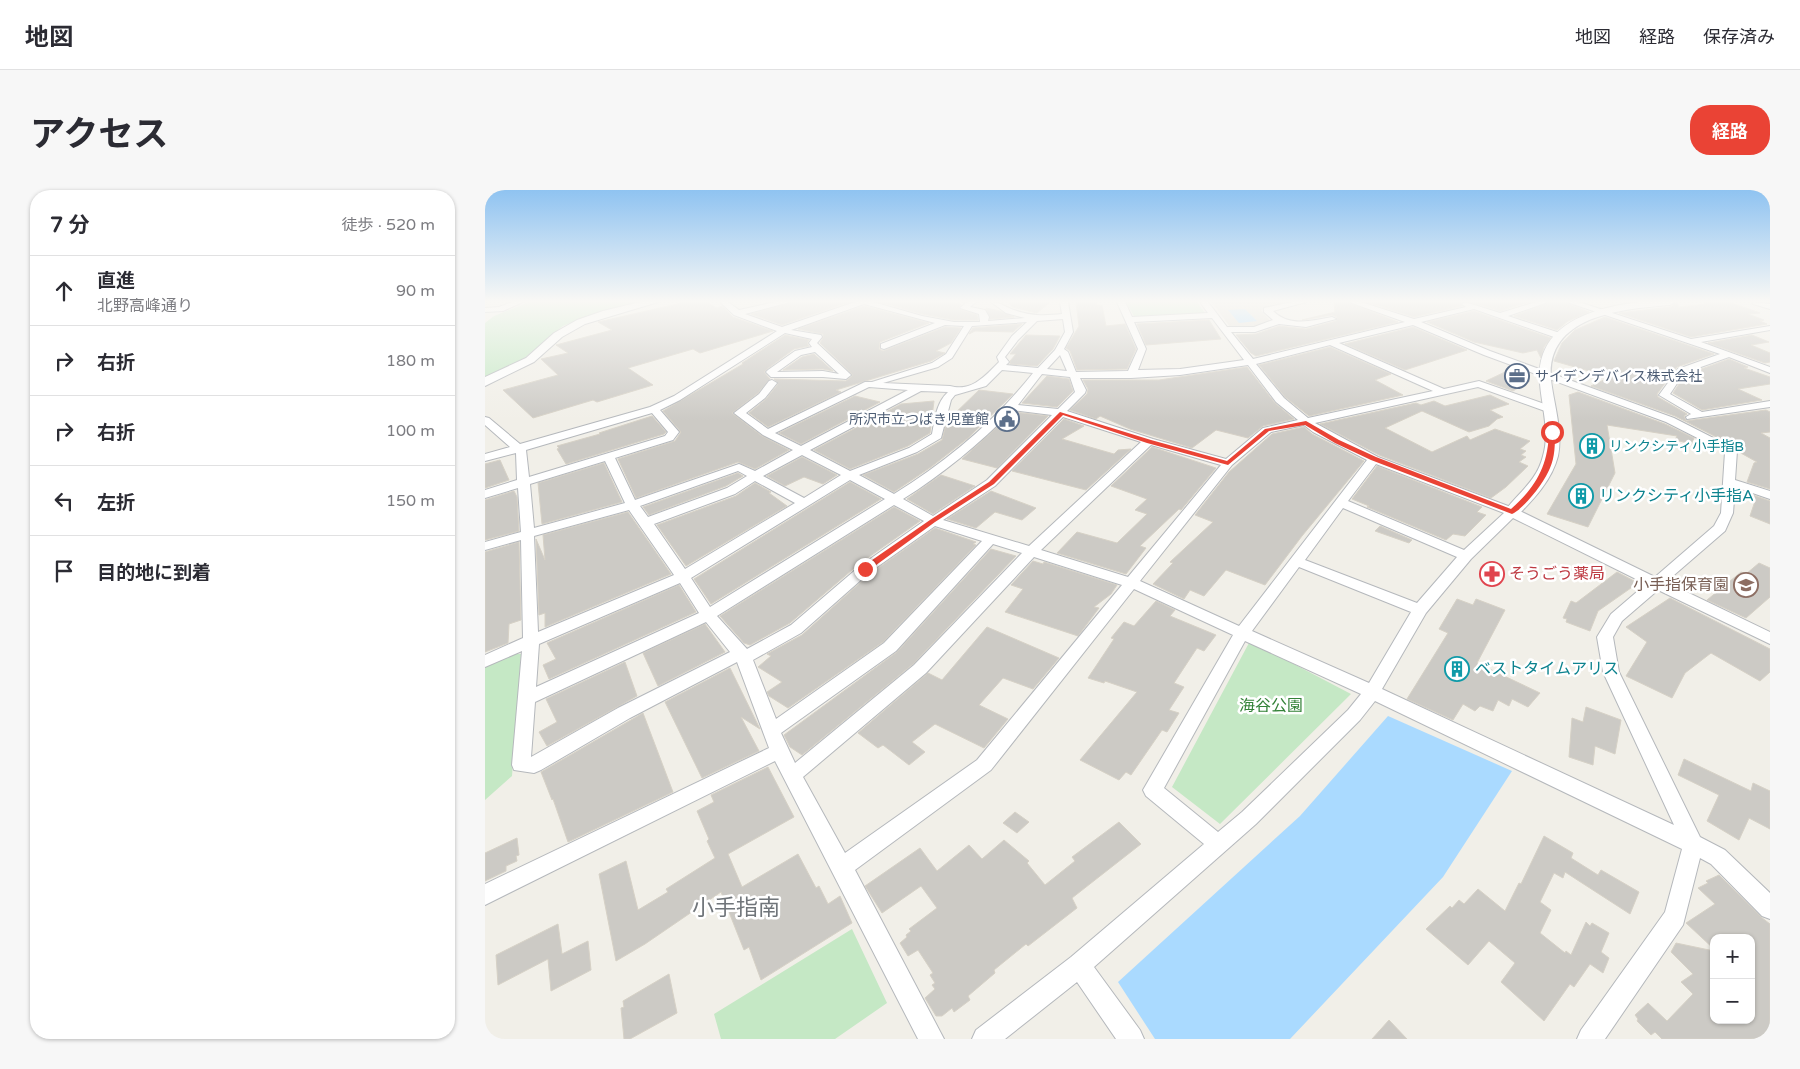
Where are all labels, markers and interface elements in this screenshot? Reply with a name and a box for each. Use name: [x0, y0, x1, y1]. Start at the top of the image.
text: 地図: [25, 23, 73, 52]
text: 地図: [1575, 26, 1611, 48]
text: 経路: [1639, 26, 1675, 48]
text: 保存済み: [1703, 26, 1775, 48]
button: 経路: [1690, 105, 1770, 155]
text: アクセス: [30, 114, 168, 156]
text: 7 分: [50, 213, 90, 238]
text: 徒歩 · 520 m: [342, 215, 435, 235]
text: 直進: [97, 270, 135, 292]
icon: ahead: [50, 277, 78, 305]
text: 90 m: [396, 281, 435, 301]
text: 北野高峰通り: [97, 296, 193, 316]
icon: right: [50, 347, 78, 375]
text: 180 m: [386, 351, 435, 371]
text: 右折: [97, 352, 135, 374]
office icon: サイデンデバイス株式会社: [1504, 363, 1530, 389]
place label: サイデンデバイス株式会社: [1535, 368, 1703, 385]
public building icon: 所沢市立つばき児童館: [994, 406, 1020, 432]
place label: 所沢市立つばき児童館: [849, 411, 989, 428]
icon: right: [50, 417, 78, 445]
text: 100 m: [386, 421, 435, 441]
route start: [1541, 421, 1564, 444]
text: 右折: [97, 422, 135, 444]
building icon: リンクシティ小手指B: [1579, 433, 1605, 459]
place label: リンクシティ小手指B: [1609, 438, 1744, 455]
building icon: リンクシティ小手指A: [1568, 483, 1594, 509]
place label: リンクシティ小手指A: [1599, 486, 1754, 506]
icon: left: [50, 487, 78, 515]
text: 150 m: [386, 491, 435, 511]
text: 左折: [97, 492, 135, 514]
icon: arrive: [50, 557, 78, 585]
route end: [854, 558, 877, 581]
pharmacy icon: そうごう薬局: [1479, 561, 1505, 587]
text: 目的地に到着: [97, 562, 211, 584]
place label: そうごう薬局: [1509, 564, 1605, 584]
school or university icon: 小手指保育園: [1733, 572, 1759, 598]
place label: 小手指保育園: [1633, 575, 1729, 595]
building icon: ベストタイムアリス: [1444, 656, 1470, 682]
place label: ベストタイムアリス: [1475, 659, 1619, 679]
park label: 海谷公園: [1239, 696, 1303, 716]
district label: 小手指南: [692, 895, 780, 921]
map controls: [1710, 934, 1755, 1024]
button: +: [1710, 934, 1755, 979]
button: −: [1710, 979, 1755, 1024]

